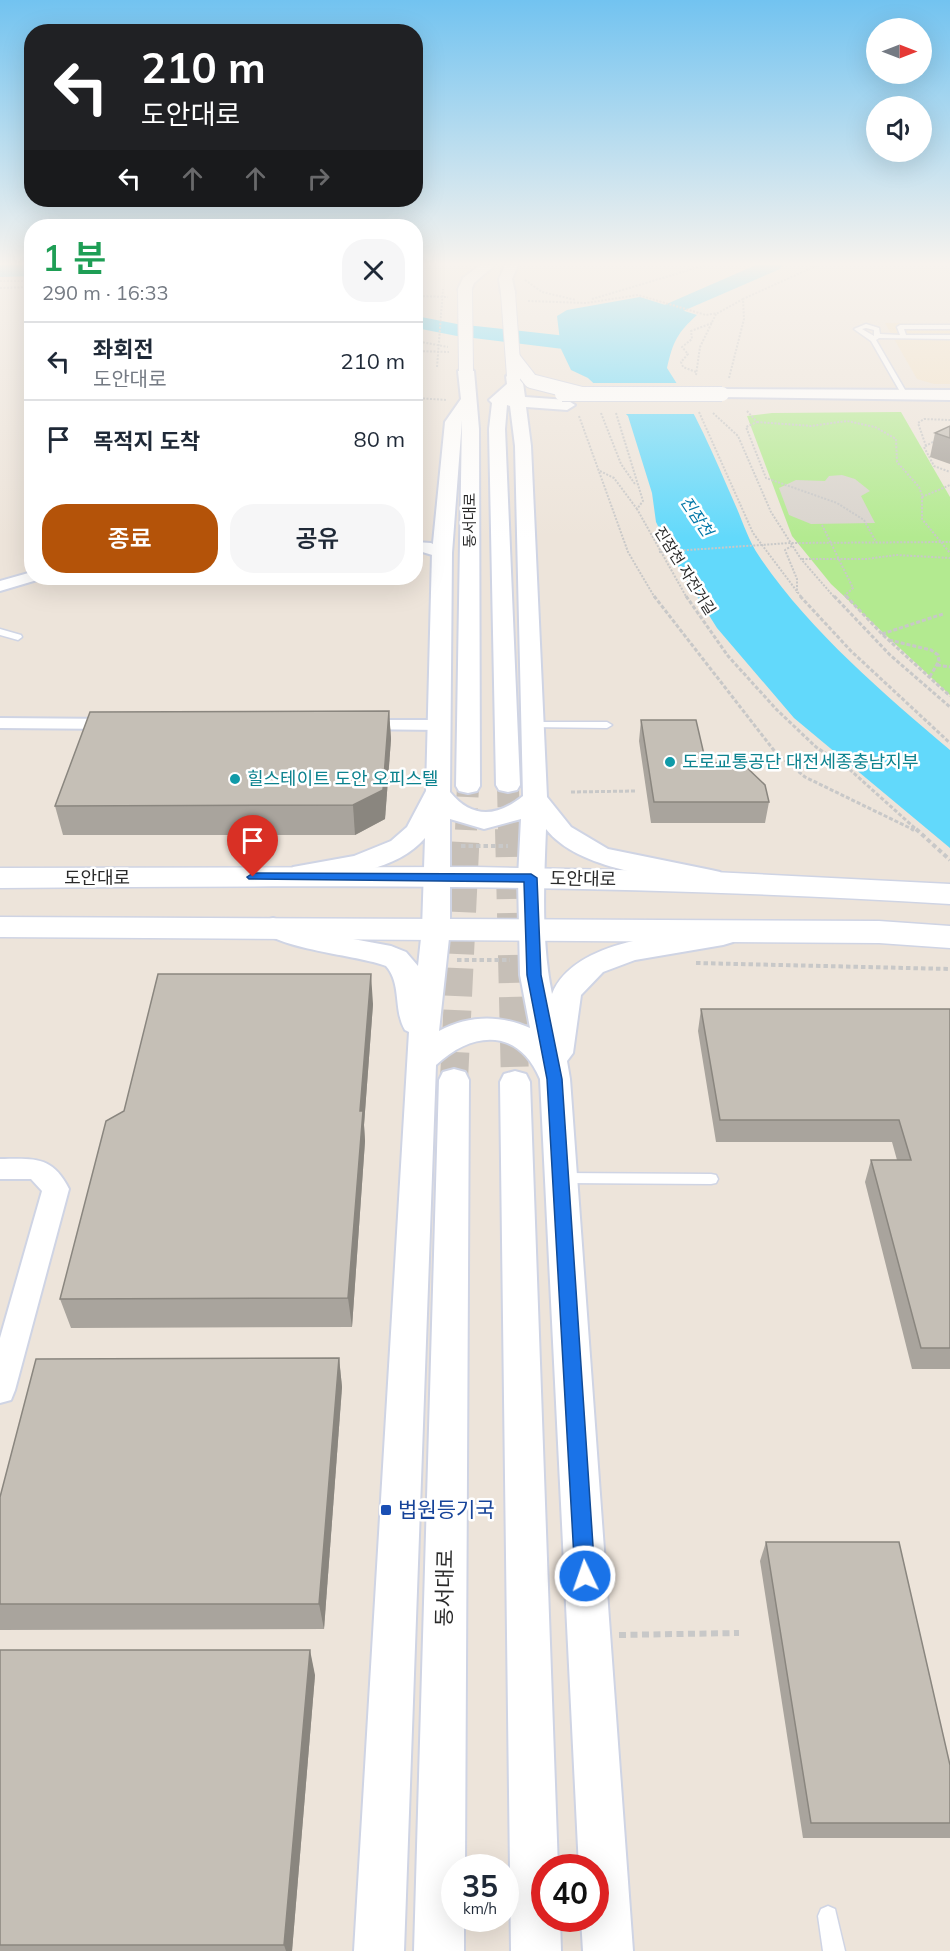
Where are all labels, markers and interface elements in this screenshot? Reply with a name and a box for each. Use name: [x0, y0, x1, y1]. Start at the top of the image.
north arrow: [866, 18, 932, 84]
map controls: [866, 18, 932, 162]
text: 210 m: [141, 41, 266, 94]
icon: left: [42, 48, 120, 126]
button: sound: [866, 96, 932, 162]
text: 도안대로: [141, 97, 240, 131]
icon: left: [113, 162, 146, 195]
icon: ahead: [176, 162, 209, 195]
icon: ahead: [239, 162, 272, 195]
icon: right: [302, 162, 335, 195]
text: 1 분: [42, 235, 106, 280]
button: close: [342, 239, 405, 302]
text: 290 m · 16:33: [42, 280, 168, 305]
text: 좌회전: [93, 335, 154, 363]
icon: left: [42, 345, 75, 378]
text: 210 m: [340, 347, 405, 375]
text: 도안대로: [93, 366, 167, 391]
icon: arrive: [42, 423, 75, 456]
text: 80 m: [354, 425, 405, 453]
text: 목적지 도착: [93, 427, 200, 455]
street label: 동서대로: [460, 492, 479, 548]
water label: 진잠천: [676, 492, 719, 542]
button: 종료: [42, 504, 218, 573]
button: 공유: [230, 504, 405, 573]
street label: 진잠천 자전거길: [651, 523, 720, 618]
place label: 도로교통공단 대전세종충남지부: [682, 750, 919, 773]
marker: 도로교통공단 대전세종충남지부: [663, 755, 677, 769]
place label: 힐스테이트 도안 오피스텔: [247, 767, 439, 790]
marker: 힐스테이트 도안 오피스텔: [228, 772, 242, 786]
pin: [227, 815, 278, 877]
icon: arrive: [236, 824, 269, 857]
street label: 도안대로: [64, 866, 130, 889]
street label: 도안대로: [550, 866, 616, 891]
place label: 법원등기국: [398, 1496, 495, 1522]
marker: 법원등기국: [379, 1503, 393, 1517]
position arrow: [553, 1544, 617, 1608]
street label: 동서대로: [430, 1549, 458, 1627]
speed limit sign: 40: [531, 1854, 609, 1932]
text: 35: [462, 1867, 498, 1905]
text: km/h: [463, 1899, 497, 1918]

